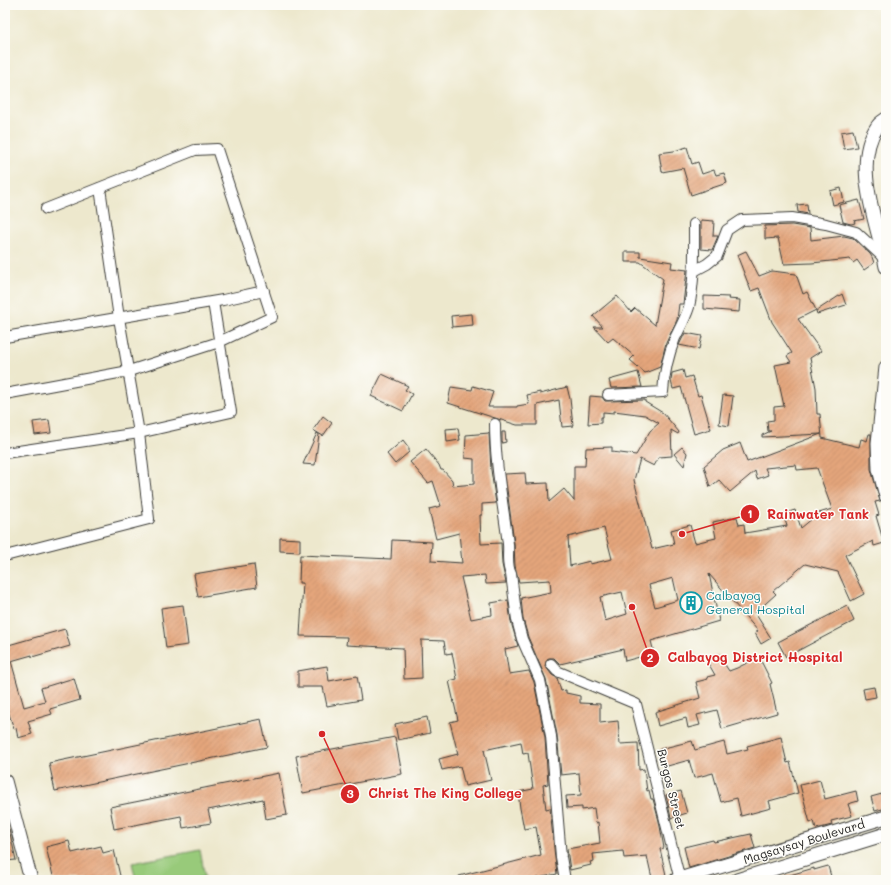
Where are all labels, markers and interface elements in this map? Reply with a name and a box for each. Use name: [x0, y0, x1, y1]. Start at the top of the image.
callout: Rainwater Tank: [740, 502, 877, 527]
text: 1: [747, 505, 753, 521]
text: Rainwater Tank: [767, 505, 869, 522]
place label: Calbayog General Hospital: [706, 587, 805, 617]
building icon: Calbayog General Hospital: [678, 590, 704, 616]
callout: Calbayog District Hospital: [640, 645, 850, 670]
text: Calbayog District Hospital: [668, 648, 842, 666]
text: 2: [647, 649, 654, 665]
street label: Burgos Street: [654, 747, 690, 830]
callout: Christ The King College: [340, 781, 530, 806]
text: Christ The King College: [368, 784, 522, 801]
text: 3: [346, 785, 354, 801]
street label: Magsaysay Boulevard: [741, 815, 867, 867]

